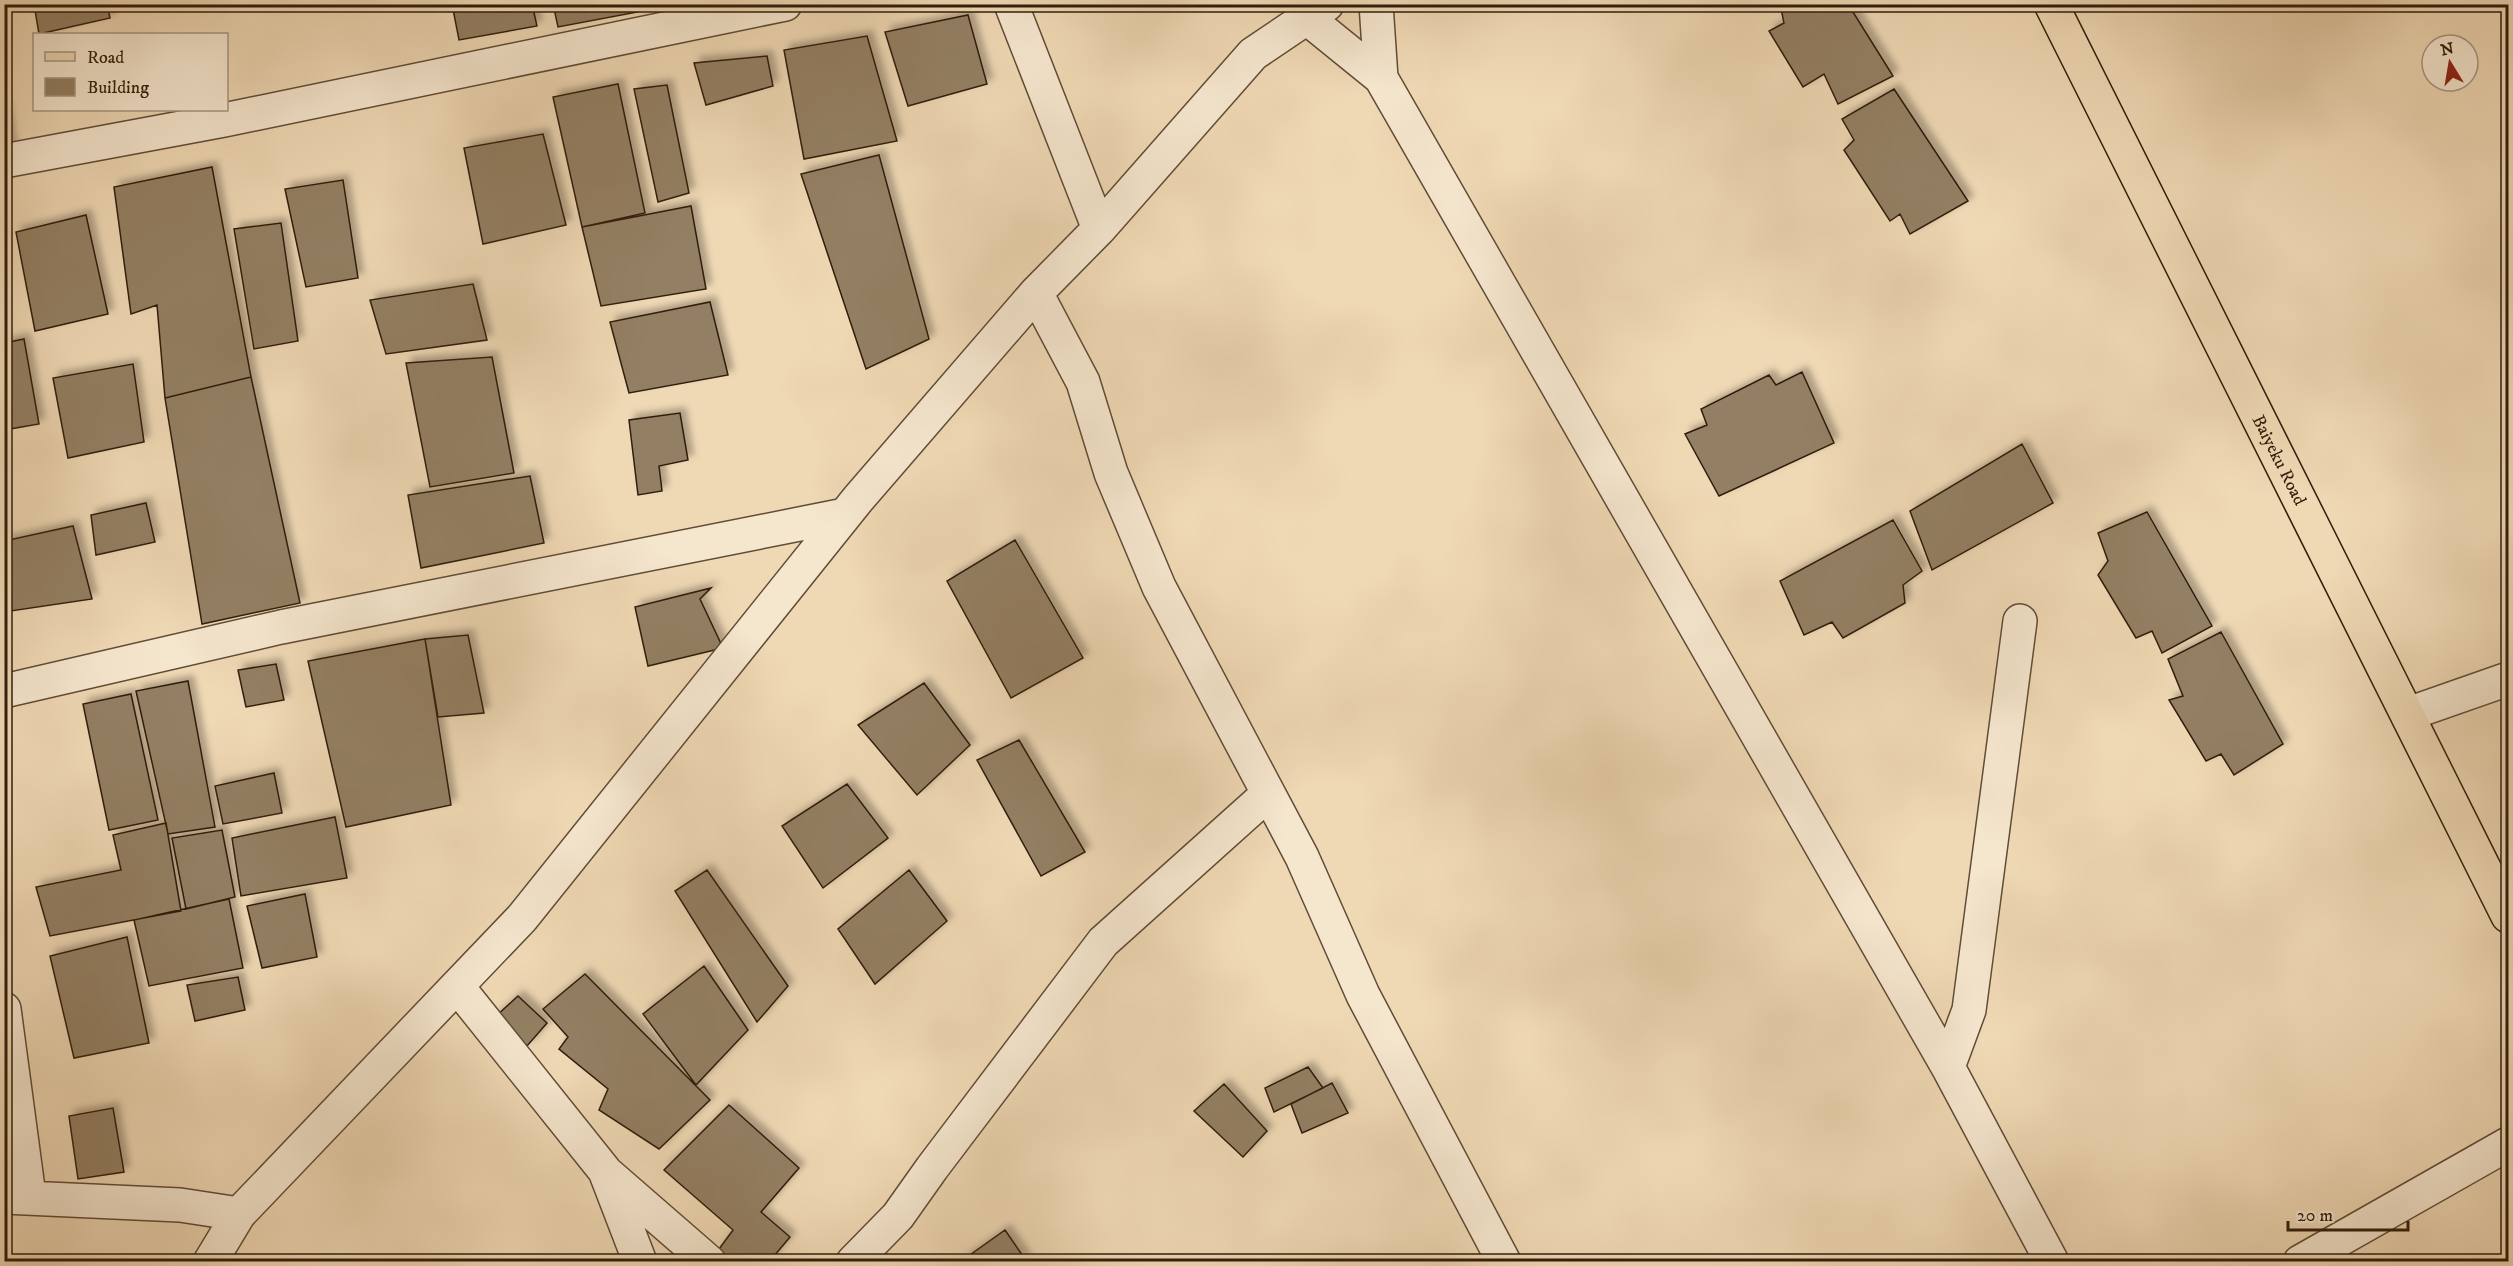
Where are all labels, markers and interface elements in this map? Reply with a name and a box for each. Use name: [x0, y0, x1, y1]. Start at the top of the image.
legend: [33, 33, 228, 111]
north arrow: [2420, 33, 2480, 93]
text: N: [2439, 38, 2456, 60]
text: Road: [87, 47, 124, 69]
text: Building: [87, 77, 149, 99]
street label: Baiyeku Road: [2247, 411, 2310, 509]
scale bar: [2288, 1194, 2408, 1232]
text: 20 m: [2297, 1205, 2333, 1227]

